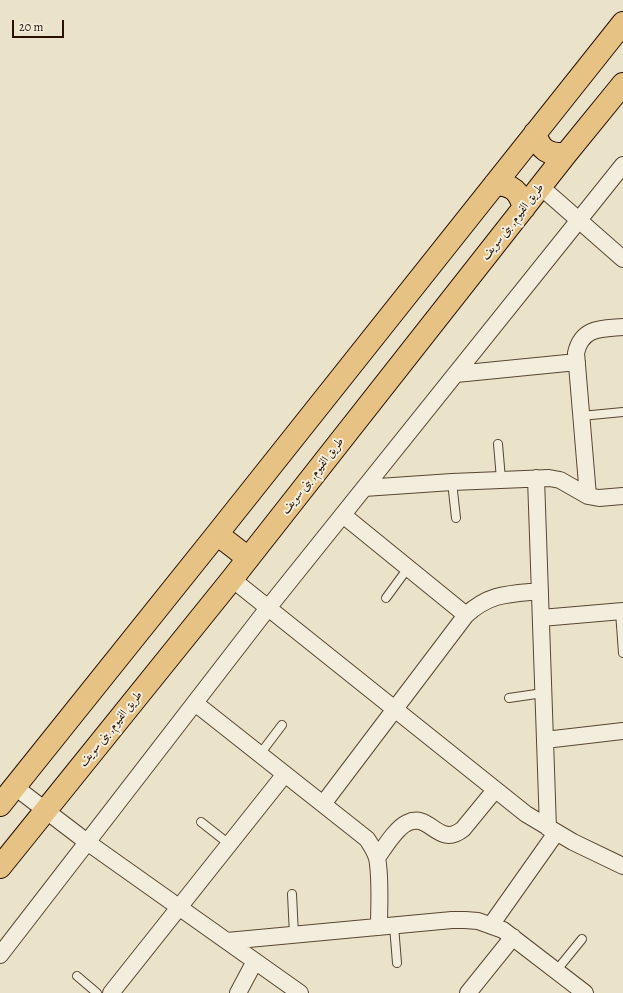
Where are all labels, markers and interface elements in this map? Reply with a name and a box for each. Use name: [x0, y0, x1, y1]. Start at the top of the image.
scale bar: [14, 12, 66, 38]
text: 20 m: [19, 19, 43, 35]
street label: طريق الفيوم, بنى سويف: [479, 181, 547, 263]
street label: طريق الفيوم, بنى سويف: [279, 435, 347, 517]
street label: طريق الفيوم, بنى سويف: [76, 688, 146, 770]

